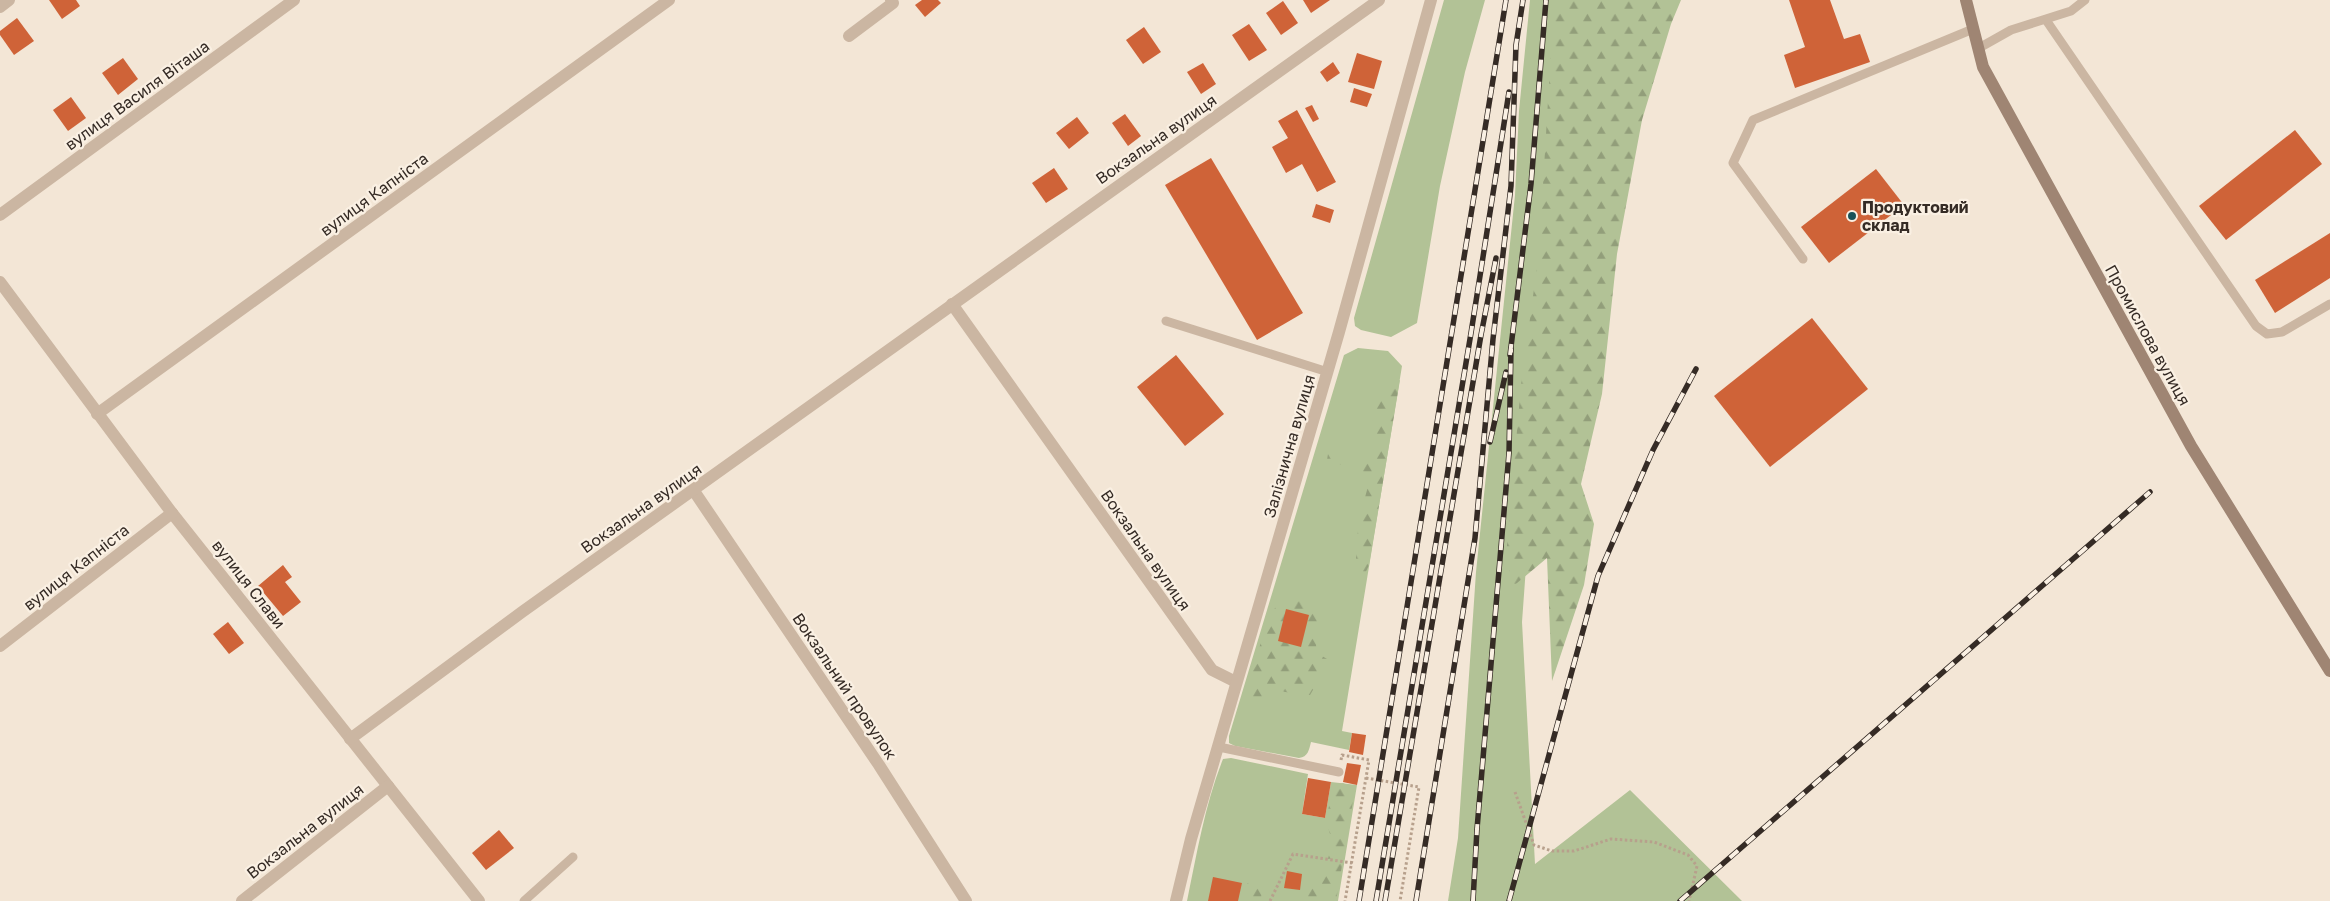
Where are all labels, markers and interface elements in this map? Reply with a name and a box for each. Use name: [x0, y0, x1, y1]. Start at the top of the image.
street label: вулиця Василя Віташа: [61, 36, 213, 154]
street label: Вокзальна вулиця: [1092, 90, 1220, 188]
street label: вулиця Капніста: [316, 148, 432, 240]
place label: Продуктовий склад: [1862, 197, 1969, 235]
marker: Продуктовий склад: [1846, 210, 1858, 222]
street label: Промислова вулиця: [2101, 261, 2195, 409]
street label: Залізнична вулиця: [1259, 372, 1319, 520]
street label: Вокзальна вулиця: [577, 459, 705, 557]
street label: Вокзальна вулиця: [1097, 486, 1195, 614]
street label: вулиця Капніста: [19, 520, 133, 614]
street label: вулиця Слави: [208, 536, 290, 632]
street label: Вокзальний провулок: [789, 609, 901, 763]
street label: Вокзальна вулиця: [242, 779, 368, 883]

